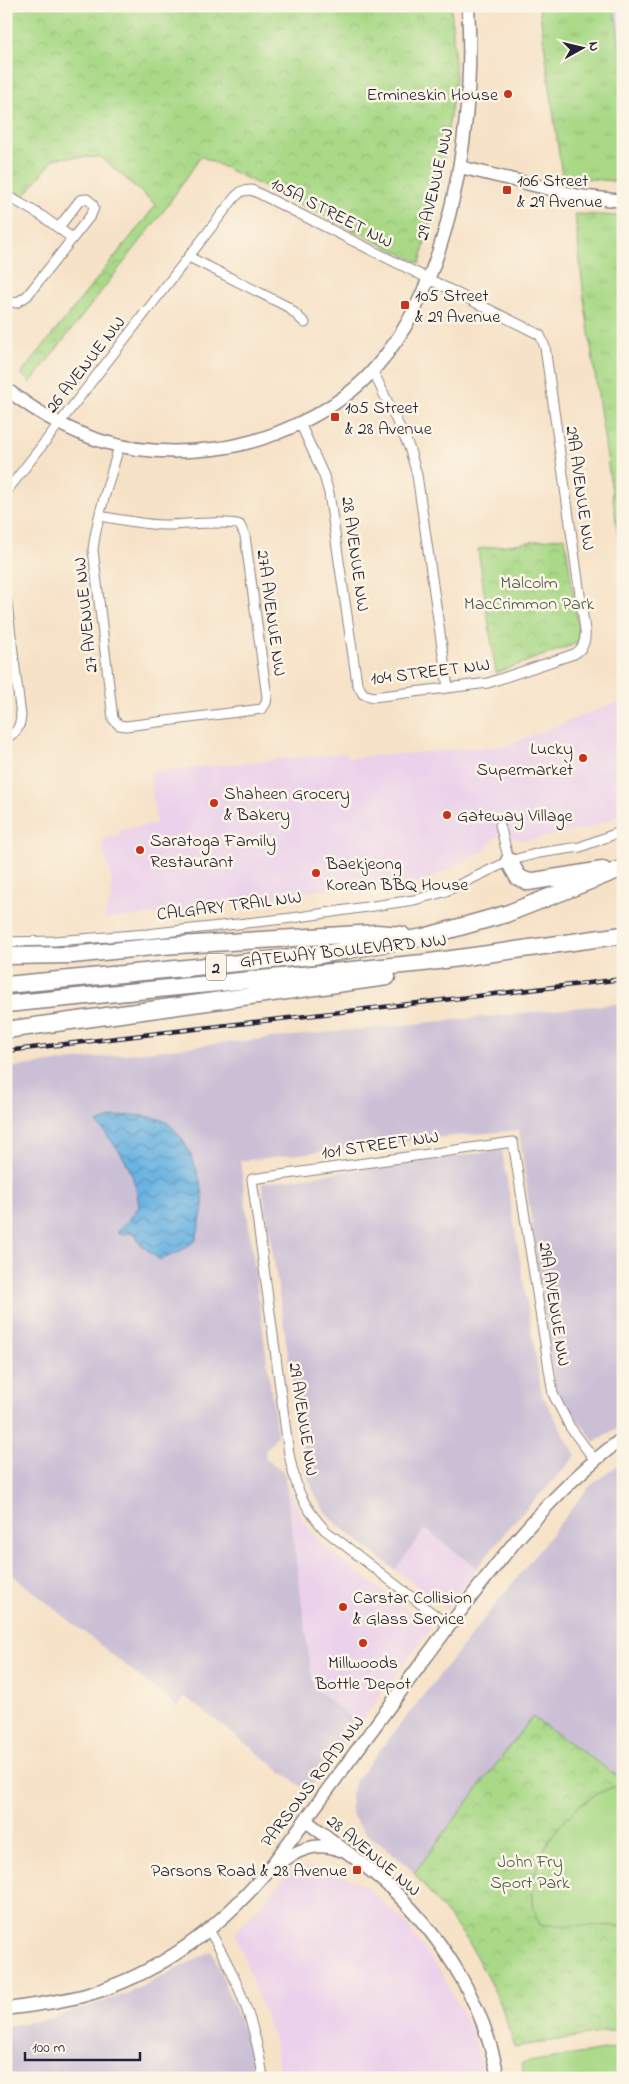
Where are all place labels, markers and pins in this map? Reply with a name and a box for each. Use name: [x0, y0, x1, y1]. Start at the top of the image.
place label: Ermineskin House: [366, 83, 499, 109]
marker: Ermineskin House: [502, 88, 514, 100]
place label: 106 Street & 29 Avenue: [517, 169, 603, 216]
marker: 106 Street & 29 Avenue: [501, 184, 513, 196]
place label: 105 Street & 29 Avenue: [415, 284, 501, 331]
marker: 105 Street & 29 Avenue: [399, 299, 411, 311]
place label: 105 Street & 28 Avenue: [345, 396, 433, 443]
marker: 105 Street & 28 Avenue: [329, 411, 341, 423]
place label: Lucky Supermarket: [477, 737, 573, 784]
marker: Lucky Supermarket: [577, 752, 589, 764]
place label: Shaheen Grocery & Bakery: [224, 782, 350, 829]
marker: Shaheen Grocery & Bakery: [208, 797, 220, 809]
place label: Gateway Village: [457, 804, 574, 831]
marker: Gateway Village: [441, 809, 453, 821]
place label: Saratoga Family Restaurant: [150, 829, 276, 876]
marker: Saratoga Family Restaurant: [134, 844, 146, 856]
place label: Baekjeong Korean BBQ House: [325, 852, 469, 899]
marker: Baekjeong Korean BBQ House: [310, 867, 322, 879]
place label: Carstar Collision & Glass Service: [353, 1586, 472, 1633]
marker: Carstar Collision & Glass Service: [337, 1601, 349, 1613]
marker: Millwoods Bottle Depot: [357, 1637, 369, 1649]
place label: Millwoods Bottle Depot: [314, 1651, 411, 1698]
place label: Parsons Road & 28 Avenue: [151, 1859, 348, 1885]
marker: Parsons Road & 28 Avenue: [351, 1864, 363, 1876]

